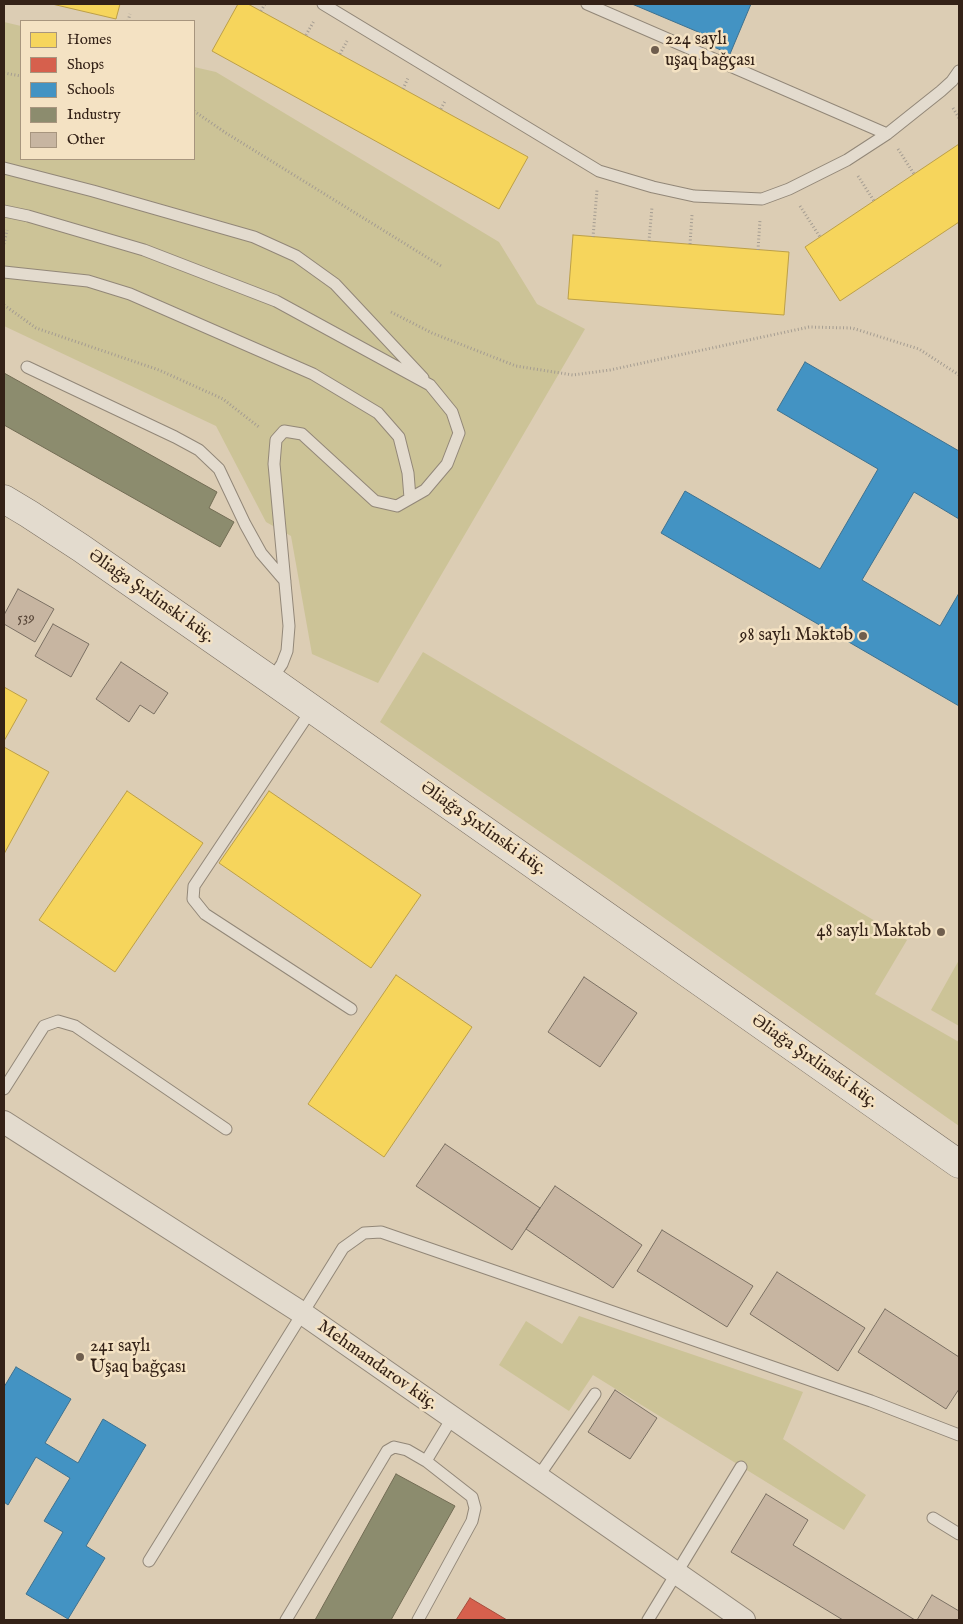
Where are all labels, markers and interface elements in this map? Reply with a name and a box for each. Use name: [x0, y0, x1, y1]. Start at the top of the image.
legend: [20, 20, 195, 160]
place label: 224 saylı uşaq bağçası: [665, 29, 755, 72]
text: Homes: [67, 30, 111, 49]
marker: 224 saylı uşaq bağçası: [649, 44, 661, 56]
text: Shops: [67, 55, 104, 74]
text: Schools: [67, 80, 115, 99]
text: Industry: [67, 105, 121, 124]
text: Other: [67, 130, 105, 149]
street label: Əliağa Şıxlinski küç.: [84, 545, 218, 649]
house number: 539: [17, 610, 35, 628]
place label: 98 saylı Məktəb: [740, 625, 853, 647]
marker: 98 saylı Məktəb: [857, 630, 869, 642]
street label: Əliağa Şıxlinski küç.: [416, 777, 550, 881]
place label: 48 saylı Məktəb: [817, 921, 931, 943]
marker: 48 saylı Məktəb: [935, 926, 947, 938]
street label: Əliağa Şıxlinski küç.: [747, 1010, 881, 1114]
street label: Mehmandarov küç.: [313, 1316, 441, 1416]
place label: 241 saylı Uşaq bağçası: [90, 1336, 186, 1378]
marker: 241 saylı Uşaq bağçası: [74, 1351, 86, 1363]

